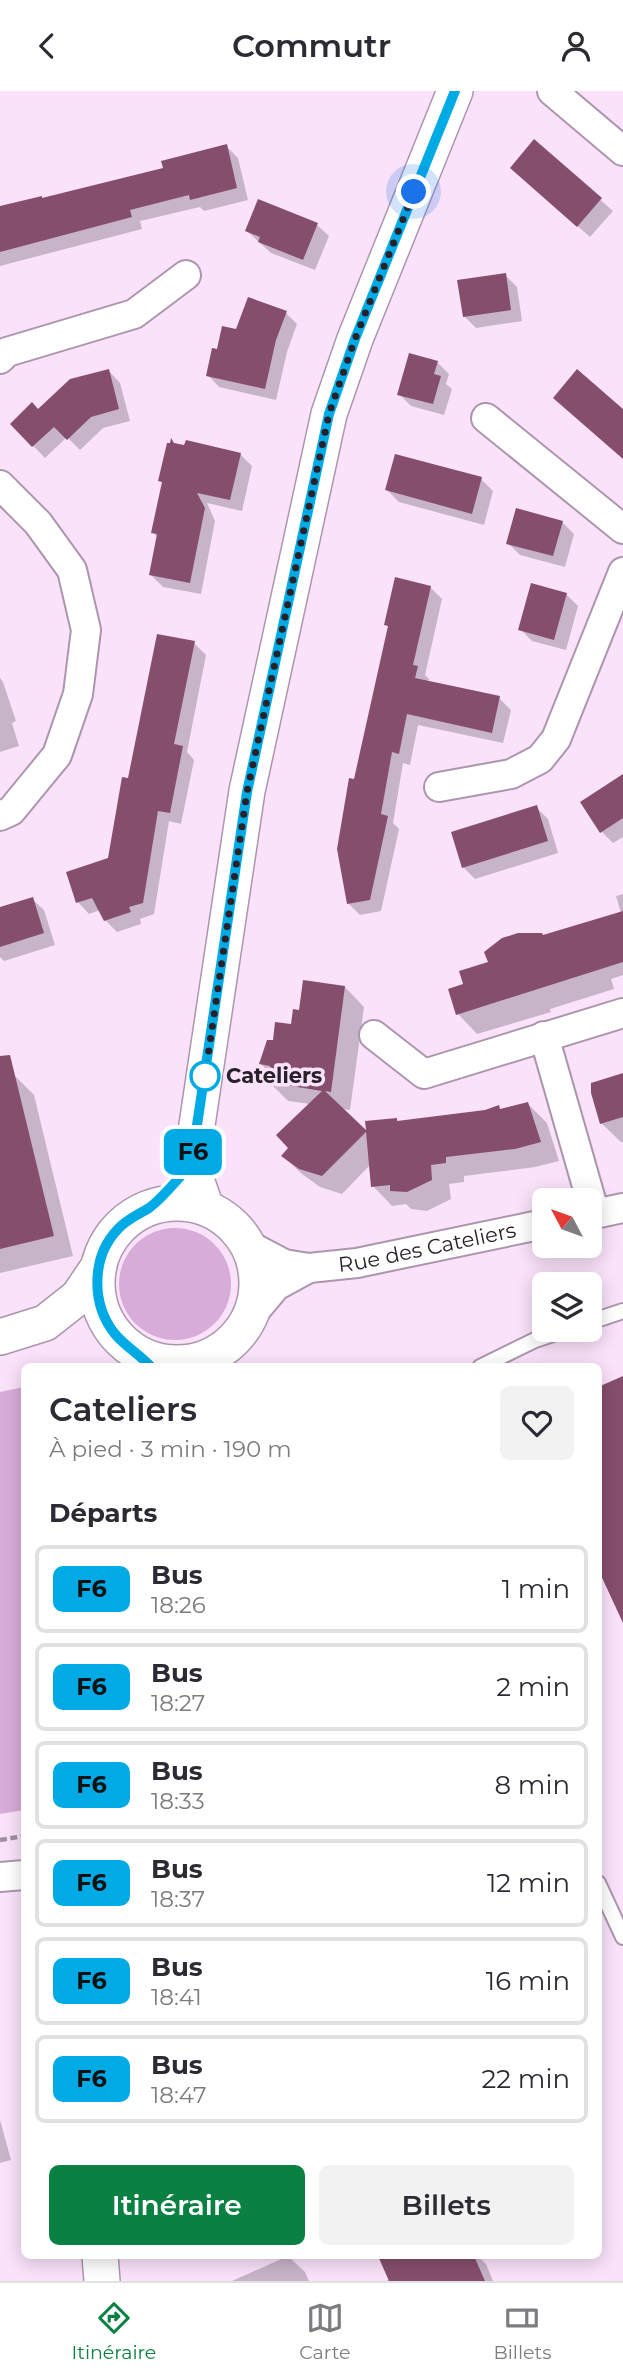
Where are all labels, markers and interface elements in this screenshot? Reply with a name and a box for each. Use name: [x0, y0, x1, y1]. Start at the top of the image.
text: Commutr: [232, 26, 391, 65]
icon: back: [28, 27, 66, 65]
icon: person: [557, 27, 595, 65]
your location: [396, 174, 431, 209]
marker: Cateliers: [190, 1061, 220, 1091]
place label: Cateliers: [226, 1063, 322, 1088]
line badge: F6: [162, 1129, 224, 1175]
text: F6: [178, 1137, 208, 1166]
north arrow: [532, 1188, 602, 1258]
map controls: [532, 1188, 602, 1342]
street label: Rue des Cateliers: [337, 1217, 518, 1277]
button: layers: [532, 1272, 602, 1342]
button: heart: [500, 1386, 574, 1460]
text: Cateliers: [49, 1389, 197, 1429]
text: À pied · 3 min · 190 m: [49, 1435, 292, 1463]
text: Départs: [49, 1497, 157, 1529]
text: Bus: [151, 1559, 203, 1591]
text: 1 min: [502, 1573, 570, 1605]
text: F6: [76, 1574, 107, 1603]
text: 18:26: [151, 1591, 206, 1619]
text: Bus: [151, 1657, 203, 1689]
text: 2 min: [496, 1671, 570, 1703]
text: F6: [76, 1672, 107, 1701]
text: 18:27: [151, 1689, 205, 1717]
text: Bus: [151, 1755, 203, 1787]
text: 8 min: [494, 1769, 570, 1801]
text: F6: [76, 1770, 107, 1799]
text: 18:33: [151, 1787, 205, 1815]
text: Bus: [151, 1853, 203, 1885]
text: 12 min: [487, 1867, 570, 1899]
text: F6: [76, 1868, 107, 1897]
text: 18:37: [151, 1885, 205, 1913]
text: Bus: [151, 1951, 203, 1983]
text: 16 min: [486, 1965, 570, 1997]
text: F6: [76, 1966, 107, 1995]
text: 18:41: [151, 1983, 202, 2011]
text: Bus: [151, 2049, 203, 2081]
text: 22 min: [481, 2063, 570, 2095]
text: F6: [76, 2064, 107, 2093]
text: 18:47: [151, 2081, 206, 2109]
button: Itinéraire: [49, 2165, 305, 2245]
button: Billets: [319, 2165, 574, 2245]
tab: Itinéraire: [71, 2299, 156, 2364]
tab: Carte: [299, 2299, 351, 2364]
tab: Billets: [493, 2299, 552, 2364]

